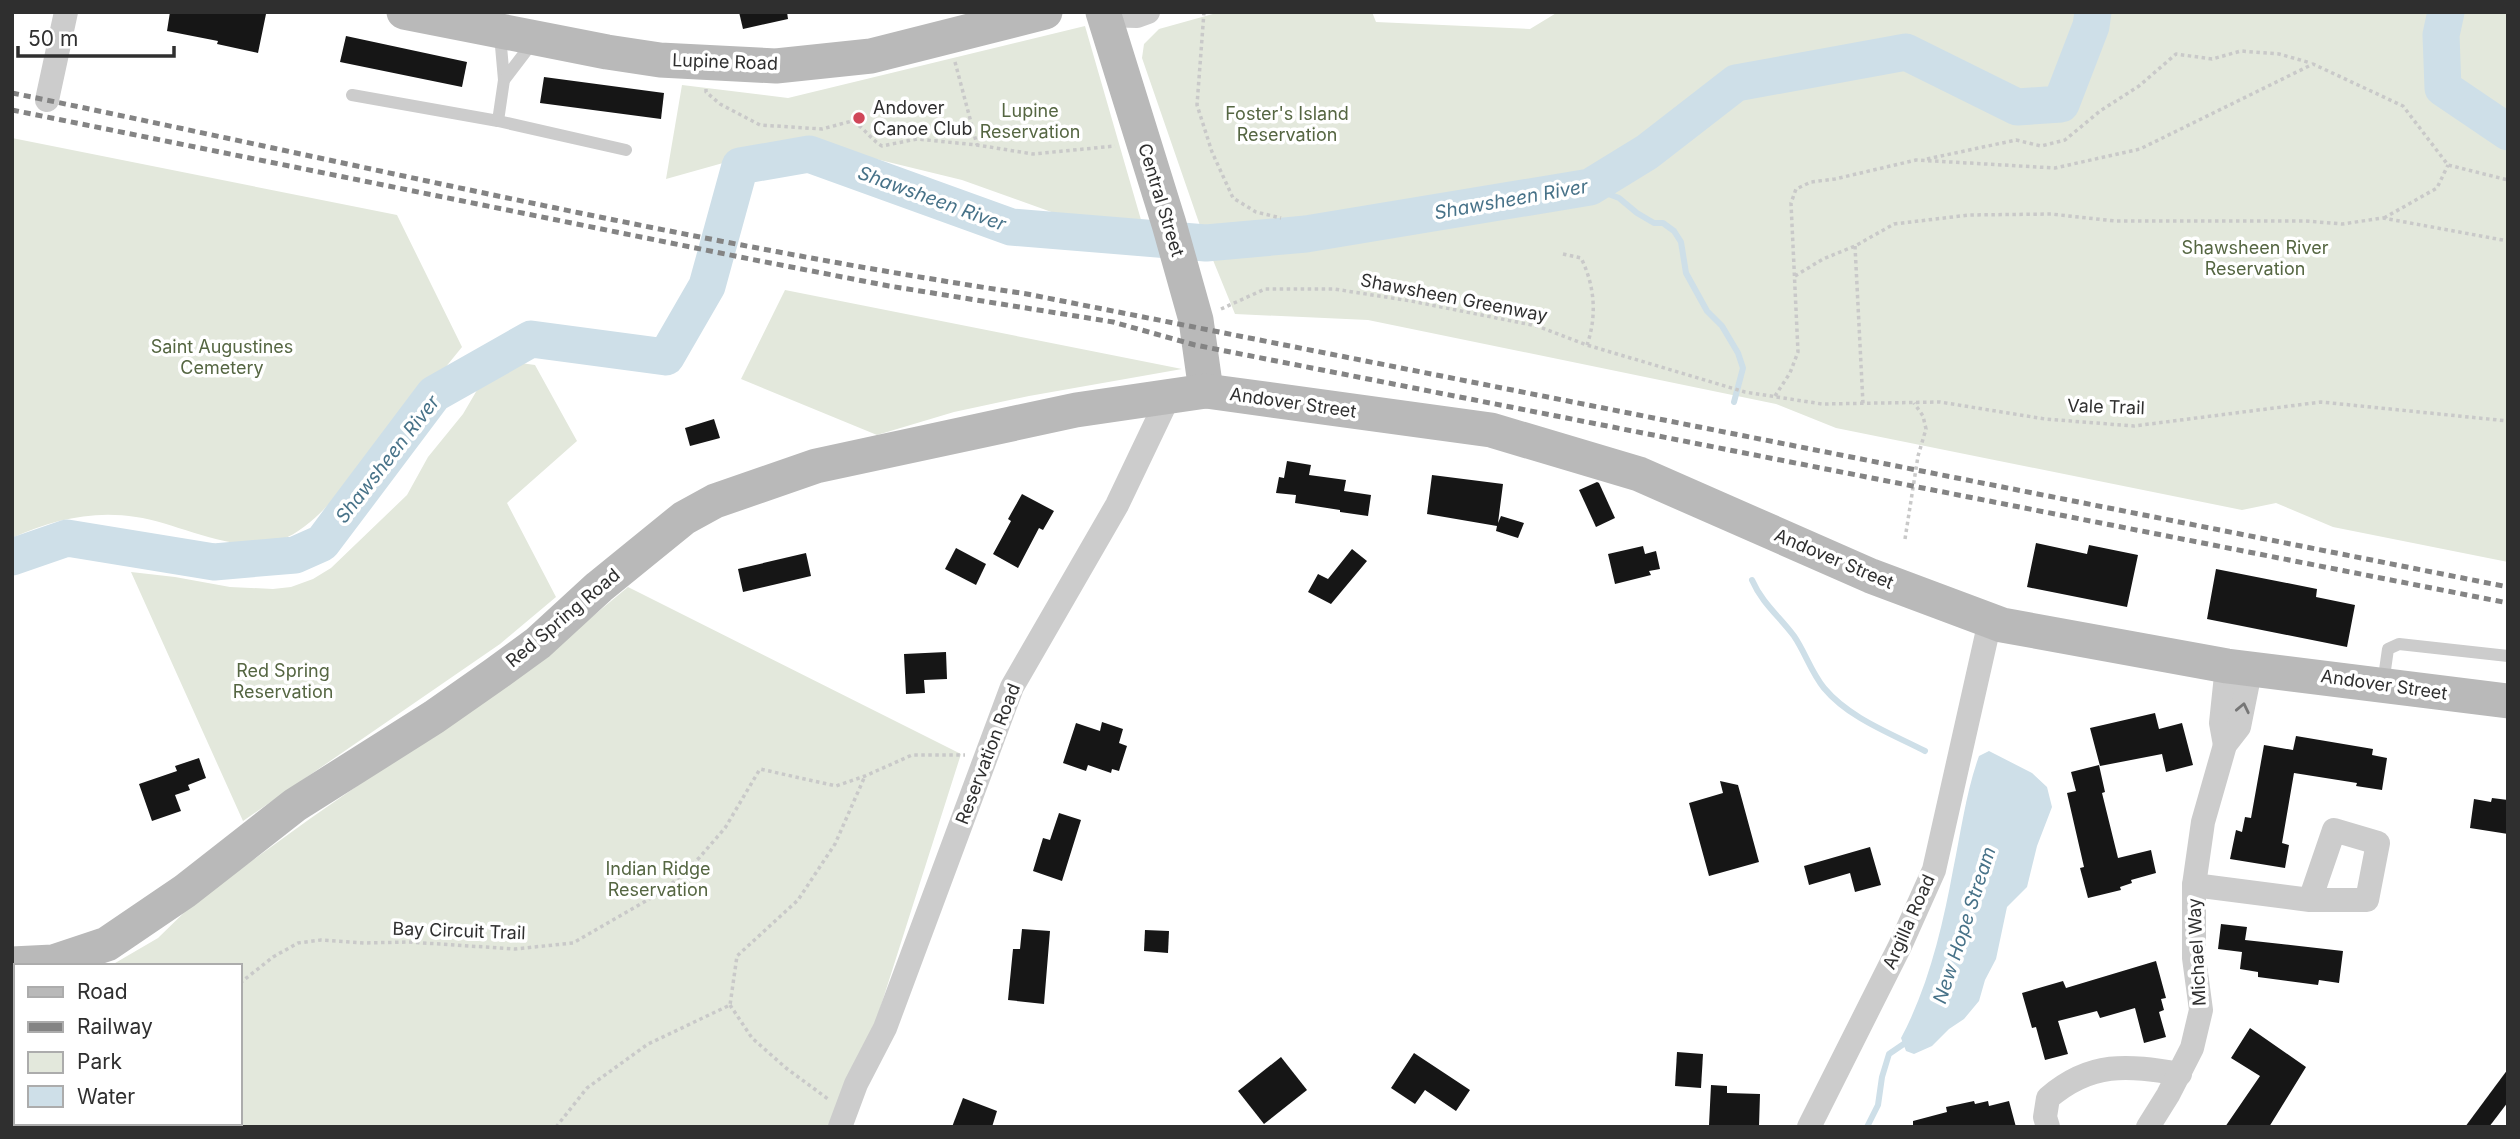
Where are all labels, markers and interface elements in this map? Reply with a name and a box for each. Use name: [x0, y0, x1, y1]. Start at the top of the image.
scale bar: [18, 14, 173, 58]
text: 50 m: [28, 26, 78, 51]
street label: Lupine Road: [672, 49, 778, 74]
place label: Andover Canoe Club: [873, 97, 972, 139]
park label: Lupine Reservation: [980, 100, 1080, 142]
park label: Foster's Island Reservation: [1225, 103, 1349, 145]
marker: Andover Canoe Club: [851, 110, 867, 126]
street label: Central Street: [1134, 141, 1189, 259]
water label: Shawsheen River: [855, 161, 1010, 236]
water label: Shawsheen River: [1432, 175, 1591, 224]
park label: Shawsheen River Reservation: [2182, 237, 2329, 279]
street label: Shawsheen Greenway: [1359, 269, 1549, 326]
park label: Saint Augustines Cemetery: [151, 336, 293, 378]
street label: Andover Street: [1229, 383, 1358, 422]
water label: Shawsheen River: [330, 390, 445, 528]
street label: Vale Trail: [2067, 395, 2145, 418]
street label: Andover Street: [1771, 524, 1897, 593]
street label: Red Spring Road: [502, 564, 624, 671]
park label: Red Spring Reservation: [233, 660, 333, 702]
street label: Andover Street: [2320, 665, 2449, 704]
street label: Reservation Road: [951, 680, 1024, 827]
one-way arrow: [2234, 702, 2249, 714]
water label: New Hope Stream: [1928, 844, 2001, 1007]
park label: Indian Ridge Reservation: [605, 858, 711, 900]
street label: Argilla Road: [1878, 871, 1939, 972]
street label: Michael Way: [2183, 897, 2210, 1007]
street label: Bay Circuit Trail: [392, 918, 526, 943]
legend: [14, 964, 242, 1125]
text: Road: [77, 979, 128, 1004]
text: Railway: [77, 1014, 153, 1039]
text: Park: [77, 1049, 122, 1074]
text: Water: [77, 1084, 135, 1109]

